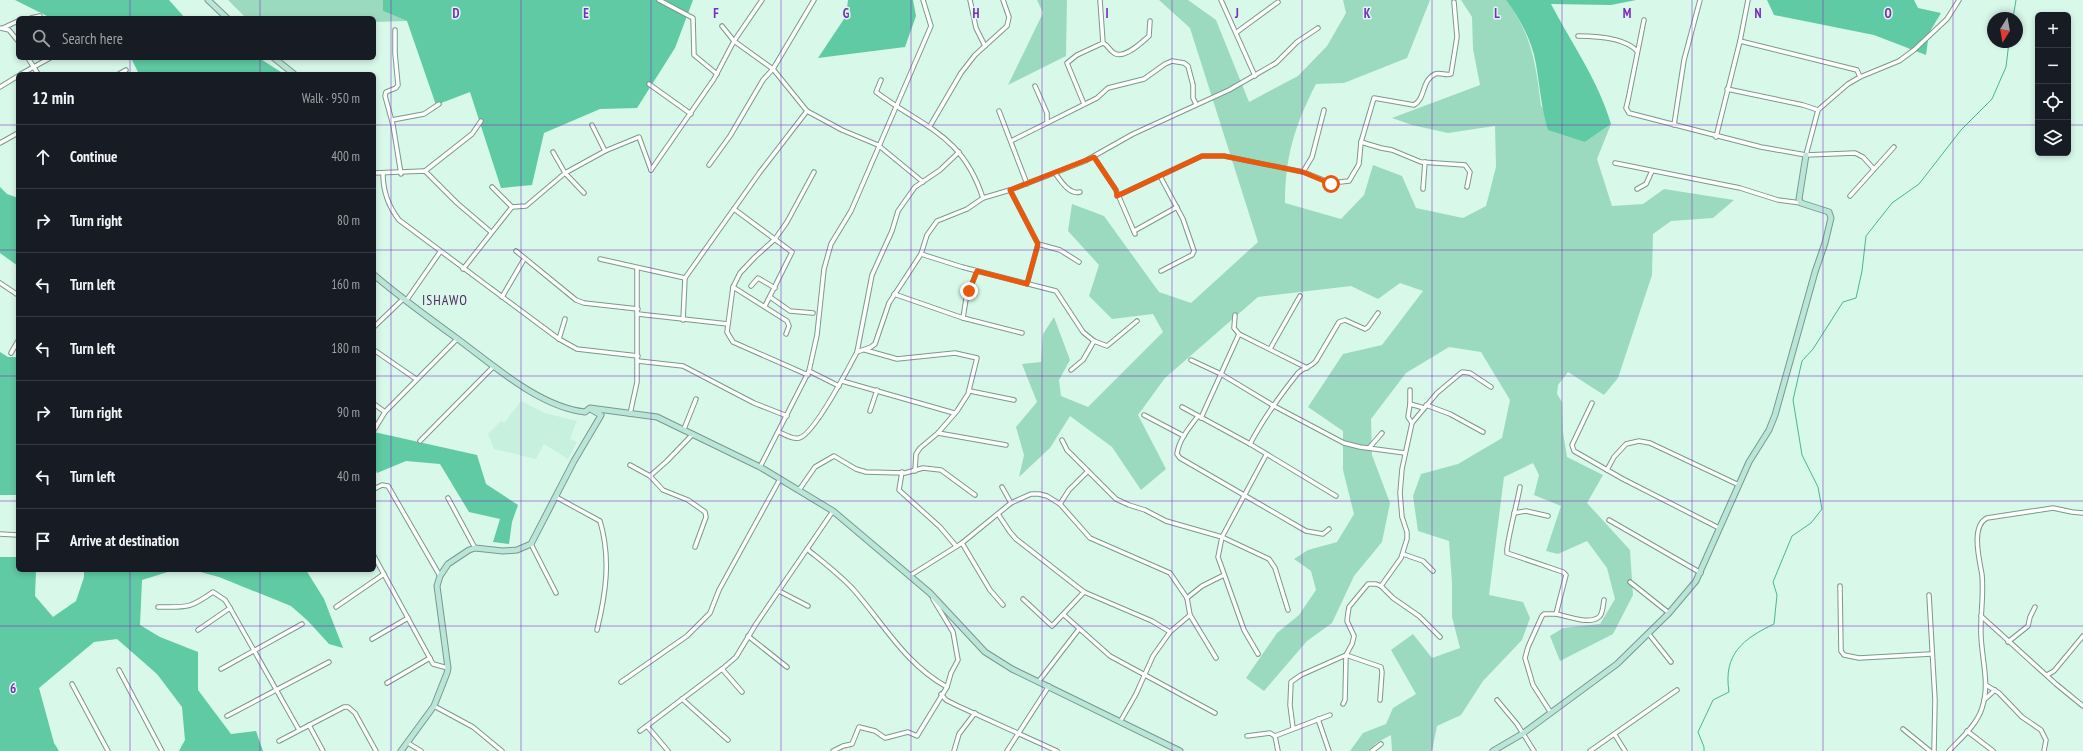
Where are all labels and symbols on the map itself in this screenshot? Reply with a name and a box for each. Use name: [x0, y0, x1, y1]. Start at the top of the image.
text: D: [453, 5, 460, 22]
text: E: [583, 5, 589, 22]
text: F: [713, 5, 719, 22]
text: G: [843, 5, 850, 22]
text: H: [973, 5, 980, 22]
text: I: [1105, 5, 1109, 22]
text: J: [1234, 5, 1239, 22]
text: K: [1364, 5, 1371, 22]
text: L: [1494, 5, 1500, 22]
text: M: [1623, 5, 1632, 22]
text: N: [1754, 5, 1762, 22]
text: O: [1884, 5, 1892, 22]
north arrow: [1987, 12, 2023, 48]
route start: [1322, 175, 1340, 193]
route end: [960, 282, 978, 300]
district label: ISHAWO: [422, 291, 468, 309]
text: 6: [10, 680, 16, 697]

